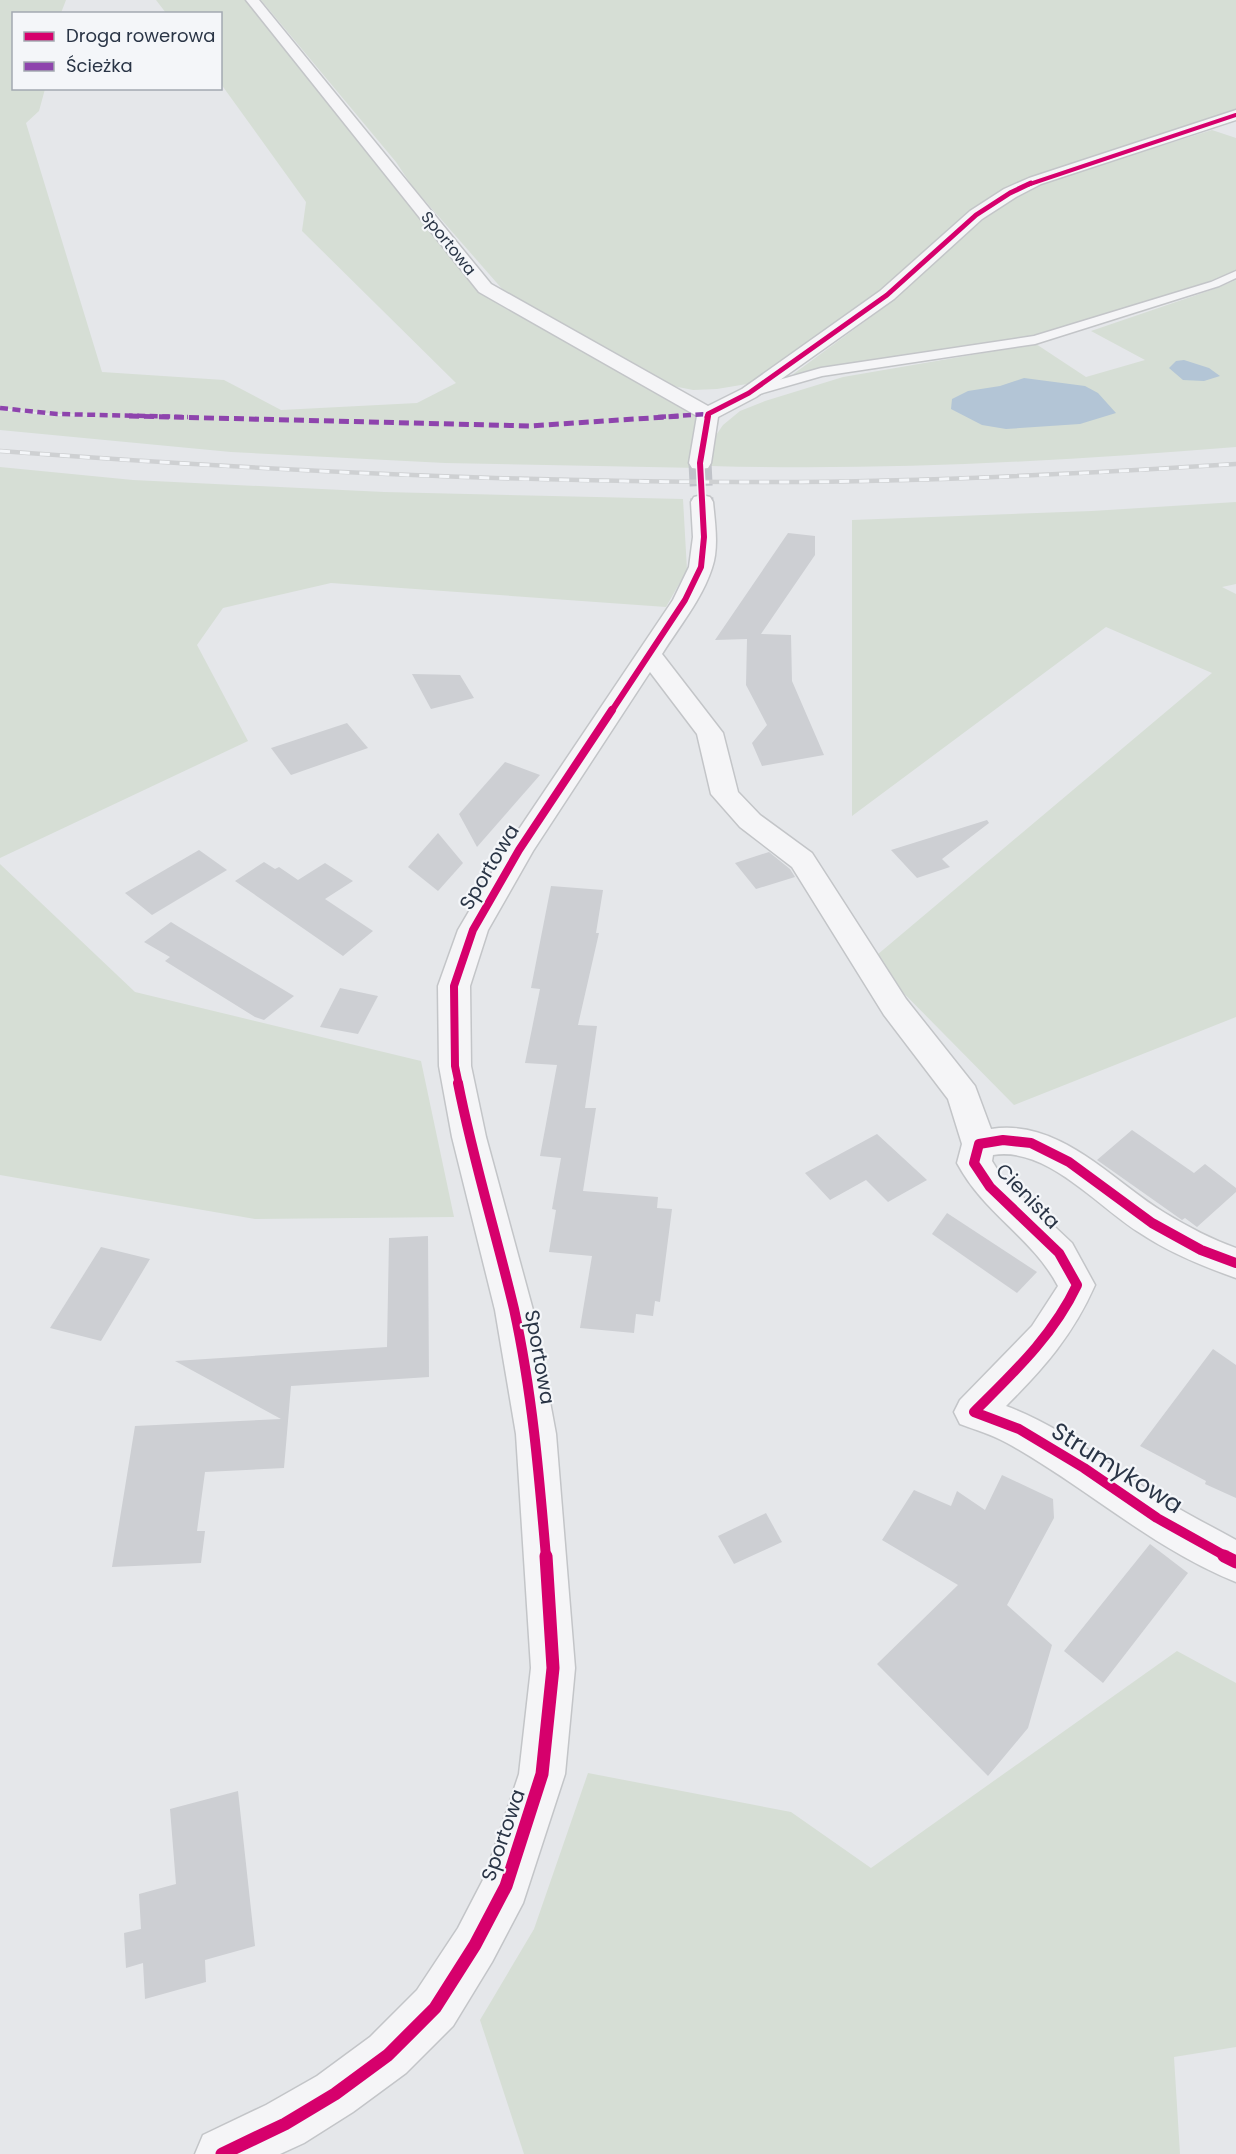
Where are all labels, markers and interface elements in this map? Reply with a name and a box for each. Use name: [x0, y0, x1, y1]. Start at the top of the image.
legend: [12, 12, 222, 90]
text: Droga rowerowa: [66, 23, 215, 48]
text: Ścieżka: [66, 53, 133, 78]
street label: Sportowa: [416, 206, 482, 280]
street label: Sportowa: [452, 819, 526, 915]
street label: Cienista: [990, 1157, 1066, 1235]
street label: Sportowa: [518, 1308, 562, 1406]
street label: Strumykowa: [1045, 1414, 1189, 1521]
street label: Sportowa: [474, 1785, 532, 1885]

